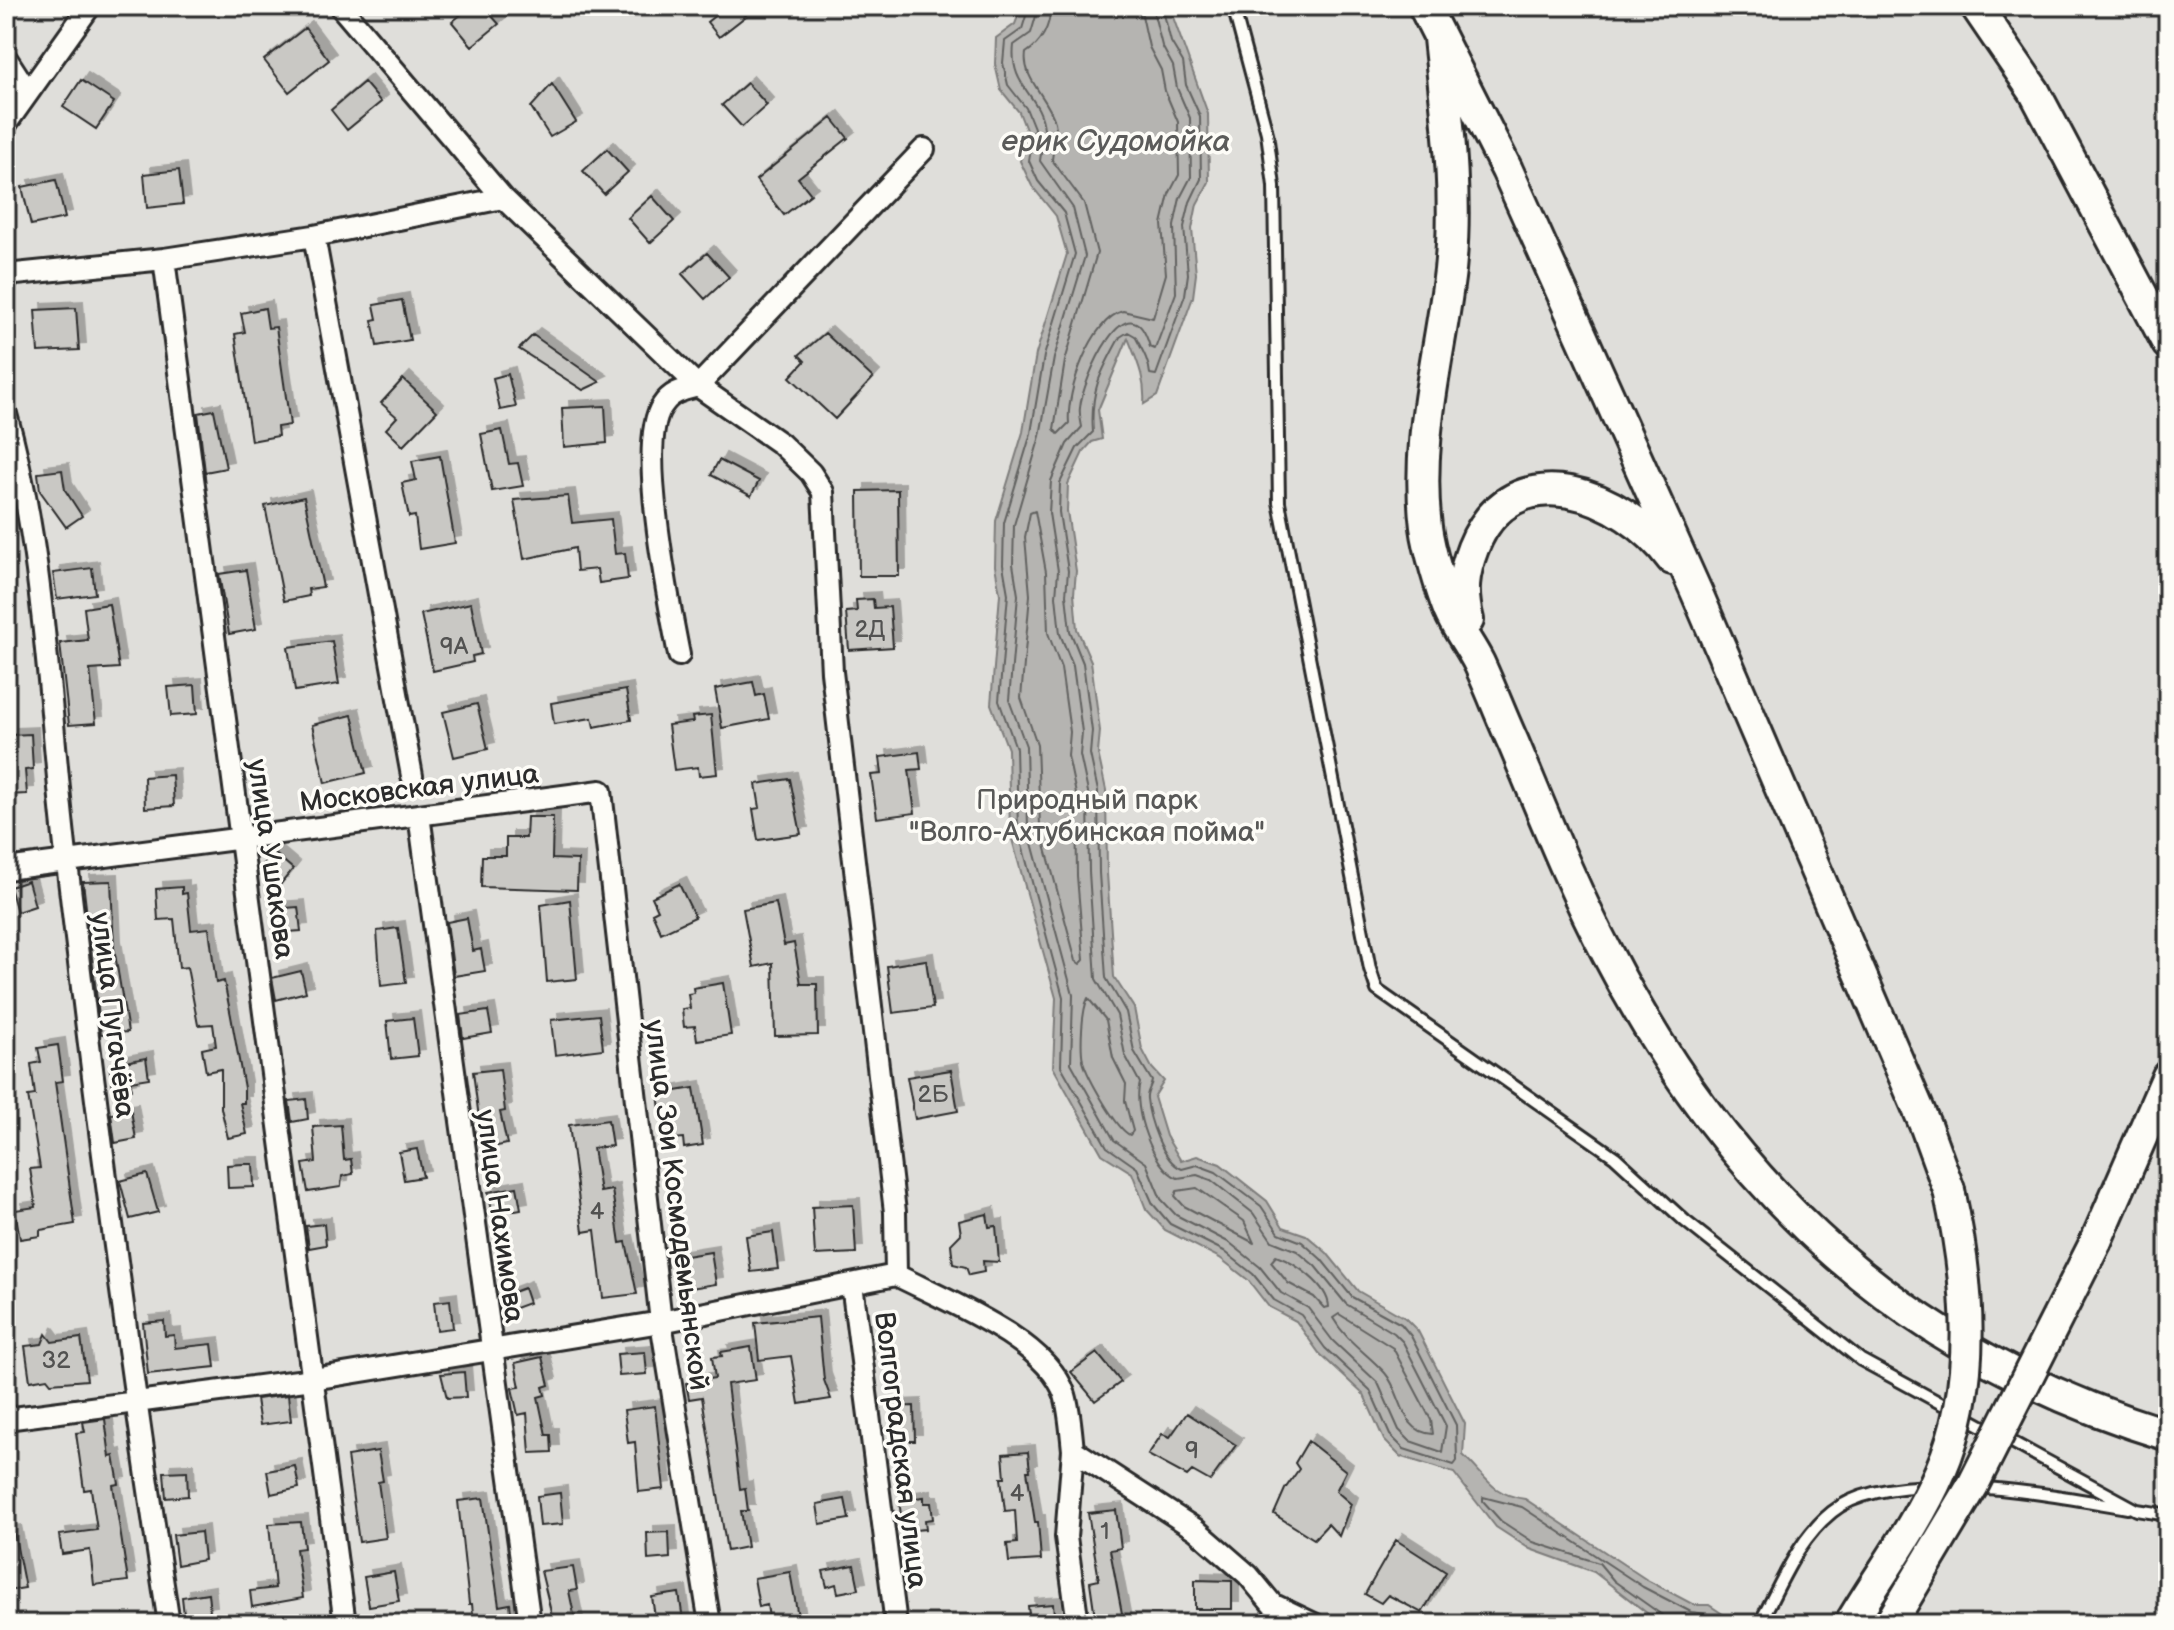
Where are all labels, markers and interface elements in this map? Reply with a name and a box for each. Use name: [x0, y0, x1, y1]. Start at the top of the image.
water label: ерик Судомойка: [1002, 124, 1230, 160]
house number: 2Д: [854, 615, 886, 644]
house number: 9А: [440, 632, 469, 661]
street label: улица Ушакова: [240, 757, 301, 962]
street label: Московская улица: [298, 757, 541, 820]
park label: Природный парк "Волго-Ахтубинская пойма": [909, 784, 1265, 849]
street label: улица Пугачёва: [84, 911, 142, 1120]
street label: улица Зои Космодемьянской: [637, 1018, 716, 1392]
house number: 2Б: [918, 1080, 949, 1109]
street label: улица Нахимова: [468, 1108, 531, 1325]
house number: 4: [590, 1197, 605, 1226]
street label: Волгоградская улица: [867, 1310, 934, 1591]
house number: 32: [42, 1346, 70, 1375]
house number: 9: [1185, 1436, 1199, 1465]
house number: 4: [1010, 1479, 1025, 1508]
house number: 1: [1100, 1517, 1110, 1546]

